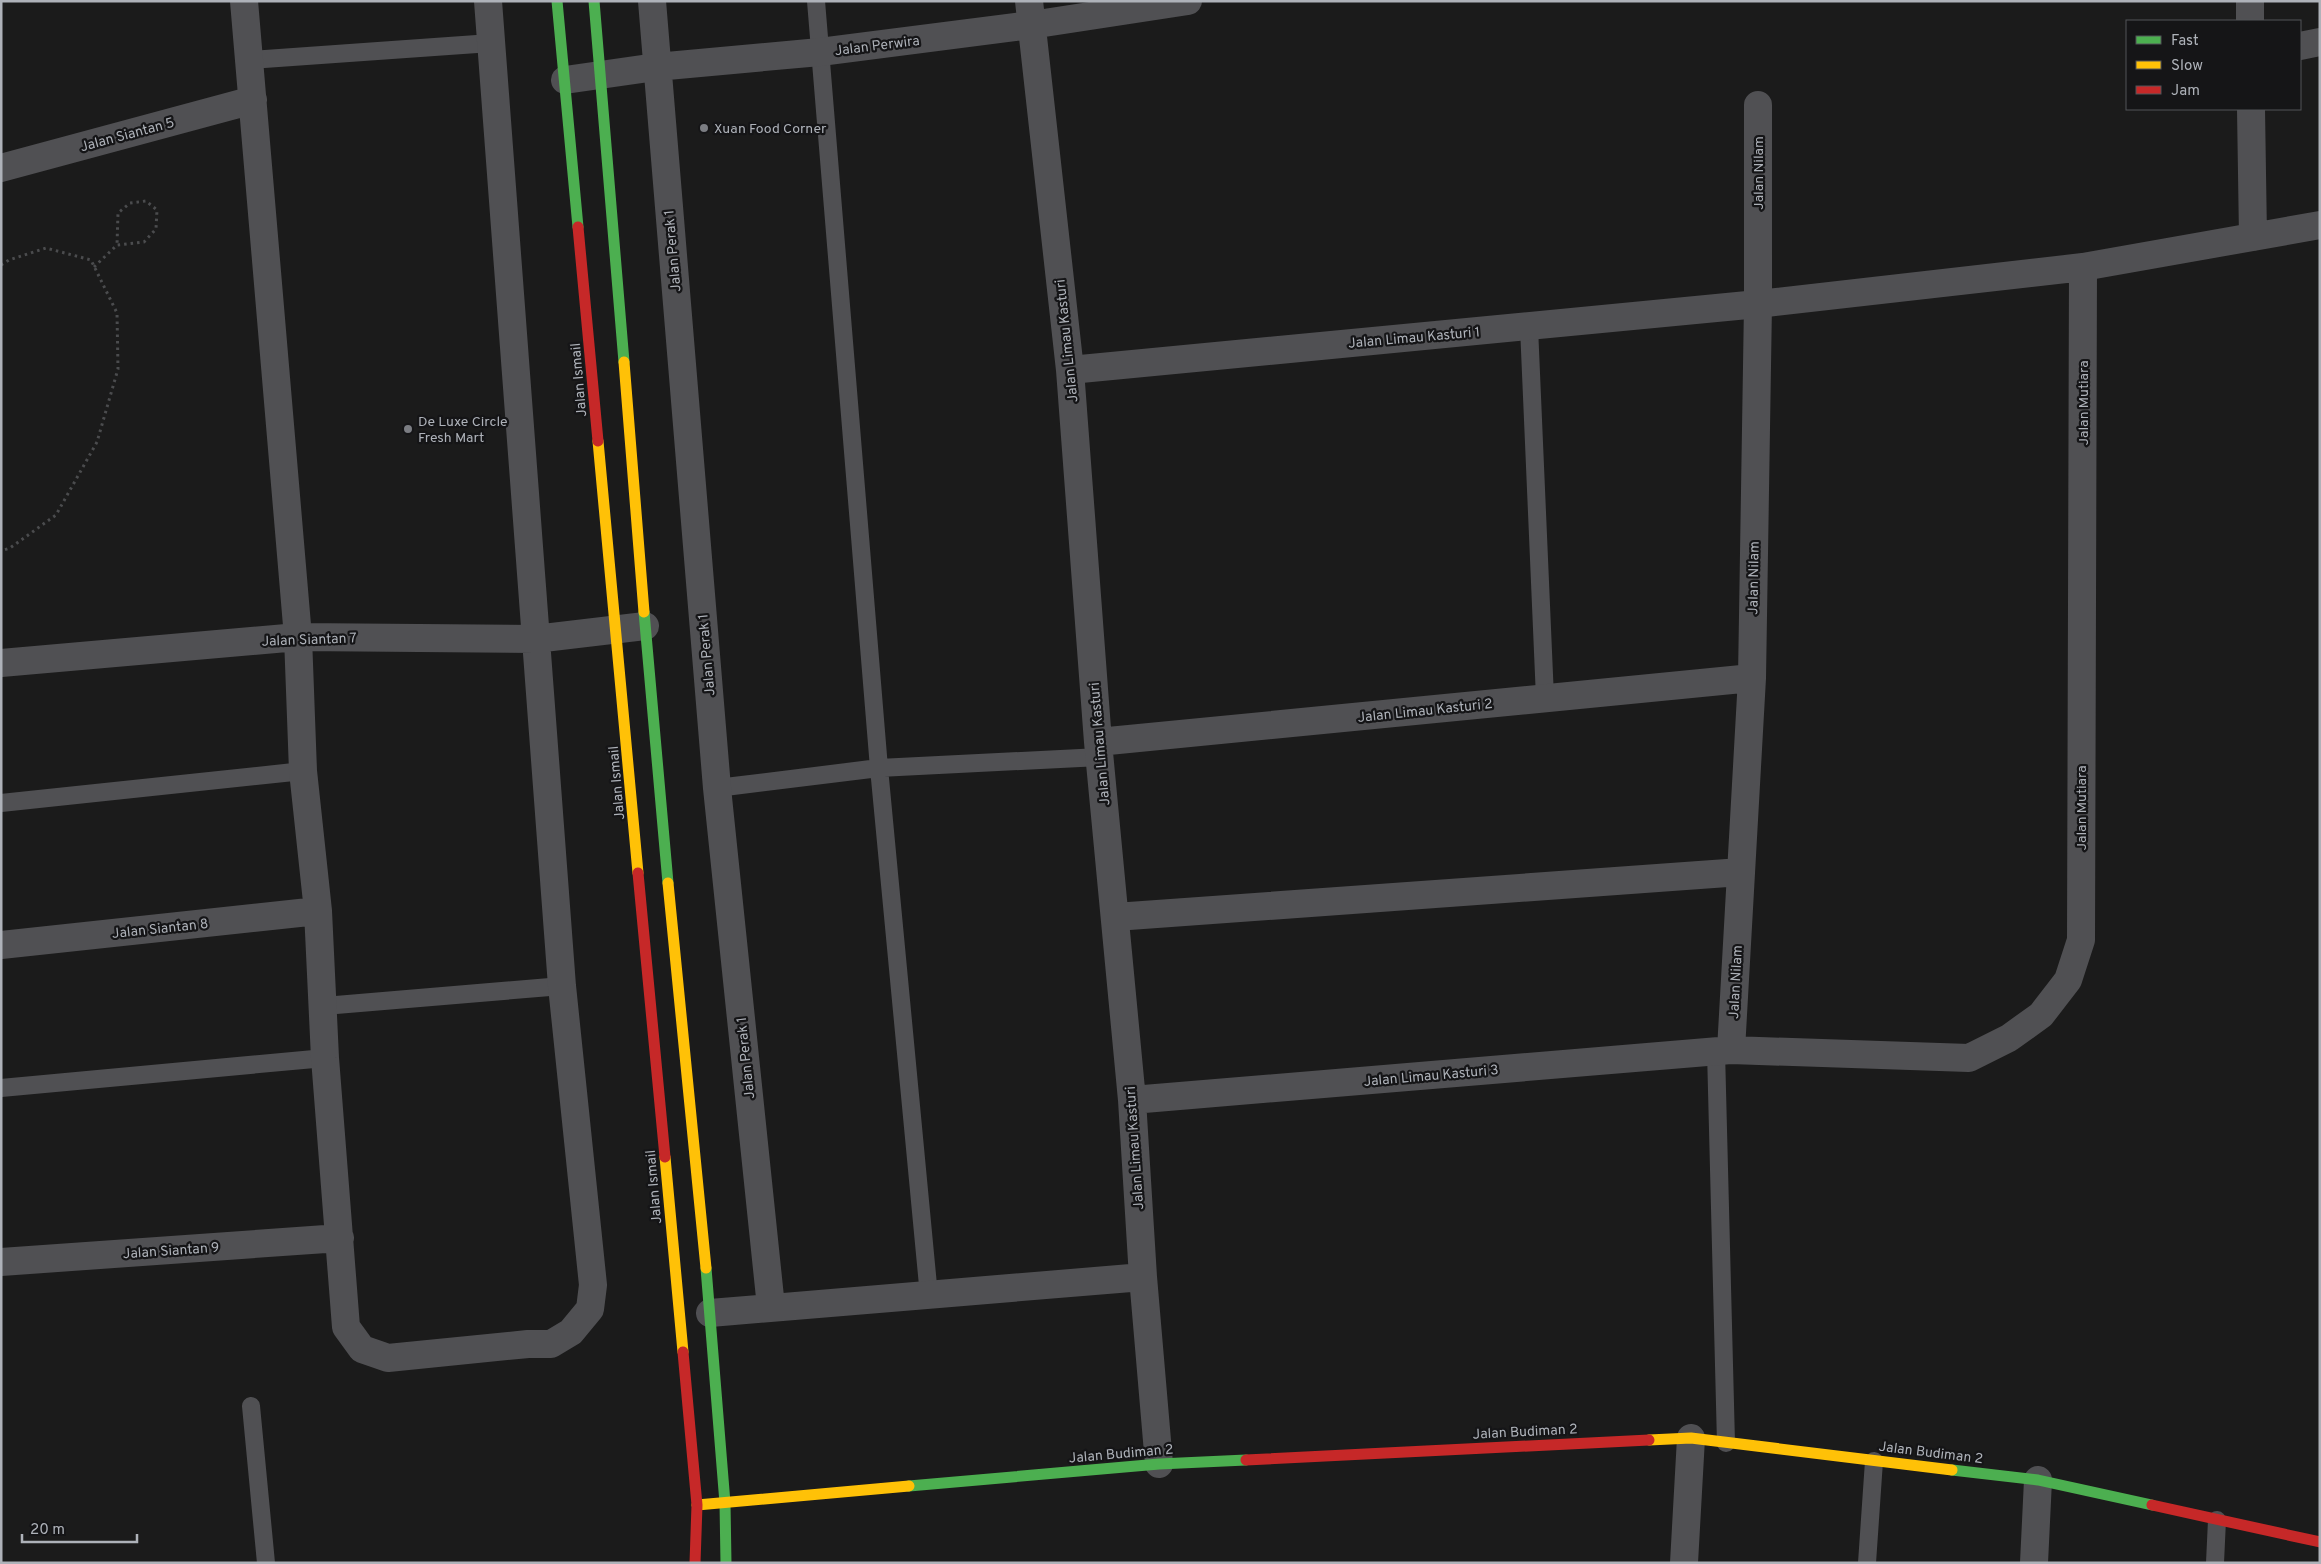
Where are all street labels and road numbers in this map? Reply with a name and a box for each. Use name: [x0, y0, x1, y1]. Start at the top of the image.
street label: Jalan Perwira: [834, 33, 921, 60]
street label: Jalan Siantan 5: [78, 115, 176, 156]
street label: Jalan Nilam: [1751, 136, 1768, 210]
street label: Jalan Perak 1: [661, 209, 686, 293]
street label: Jalan Limau Kasturi: [1053, 278, 1082, 403]
street label: Jalan Limau Kasturi 1: [1347, 324, 1481, 353]
street label: Jalan Ismail: [568, 342, 591, 418]
street label: Jalan Mutiara: [2076, 360, 2093, 446]
street label: Jalan Nilam: [1745, 541, 1764, 615]
street label: Jalan Perak 1: [695, 613, 720, 697]
street label: Jalan Siantan 7: [261, 630, 357, 651]
street label: Jalan Limau Kasturi: [1087, 681, 1114, 806]
street label: Jalan Limau Kasturi 2: [1357, 696, 1494, 727]
street label: Jalan Ismail: [606, 745, 629, 821]
street label: Jalan Mutiara: [2074, 765, 2091, 851]
street label: Jalan Siantan 8: [111, 916, 209, 943]
street label: Jalan Nilam: [1726, 945, 1747, 1019]
street label: Jalan Perak 1: [734, 1016, 759, 1100]
street label: Jalan Limau Kasturi 3: [1363, 1062, 1499, 1091]
street label: Jalan Limau Kasturi: [1123, 1085, 1148, 1210]
street label: Jalan Ismail: [643, 1149, 666, 1225]
street label: Jalan Siantan 9: [122, 1240, 220, 1263]
street label: Jalan Budiman 2: [1472, 1421, 1578, 1444]
street label: Jalan Budiman 2: [1878, 1439, 1984, 1468]
street label: Jalan Budiman 2: [1068, 1441, 1174, 1468]

